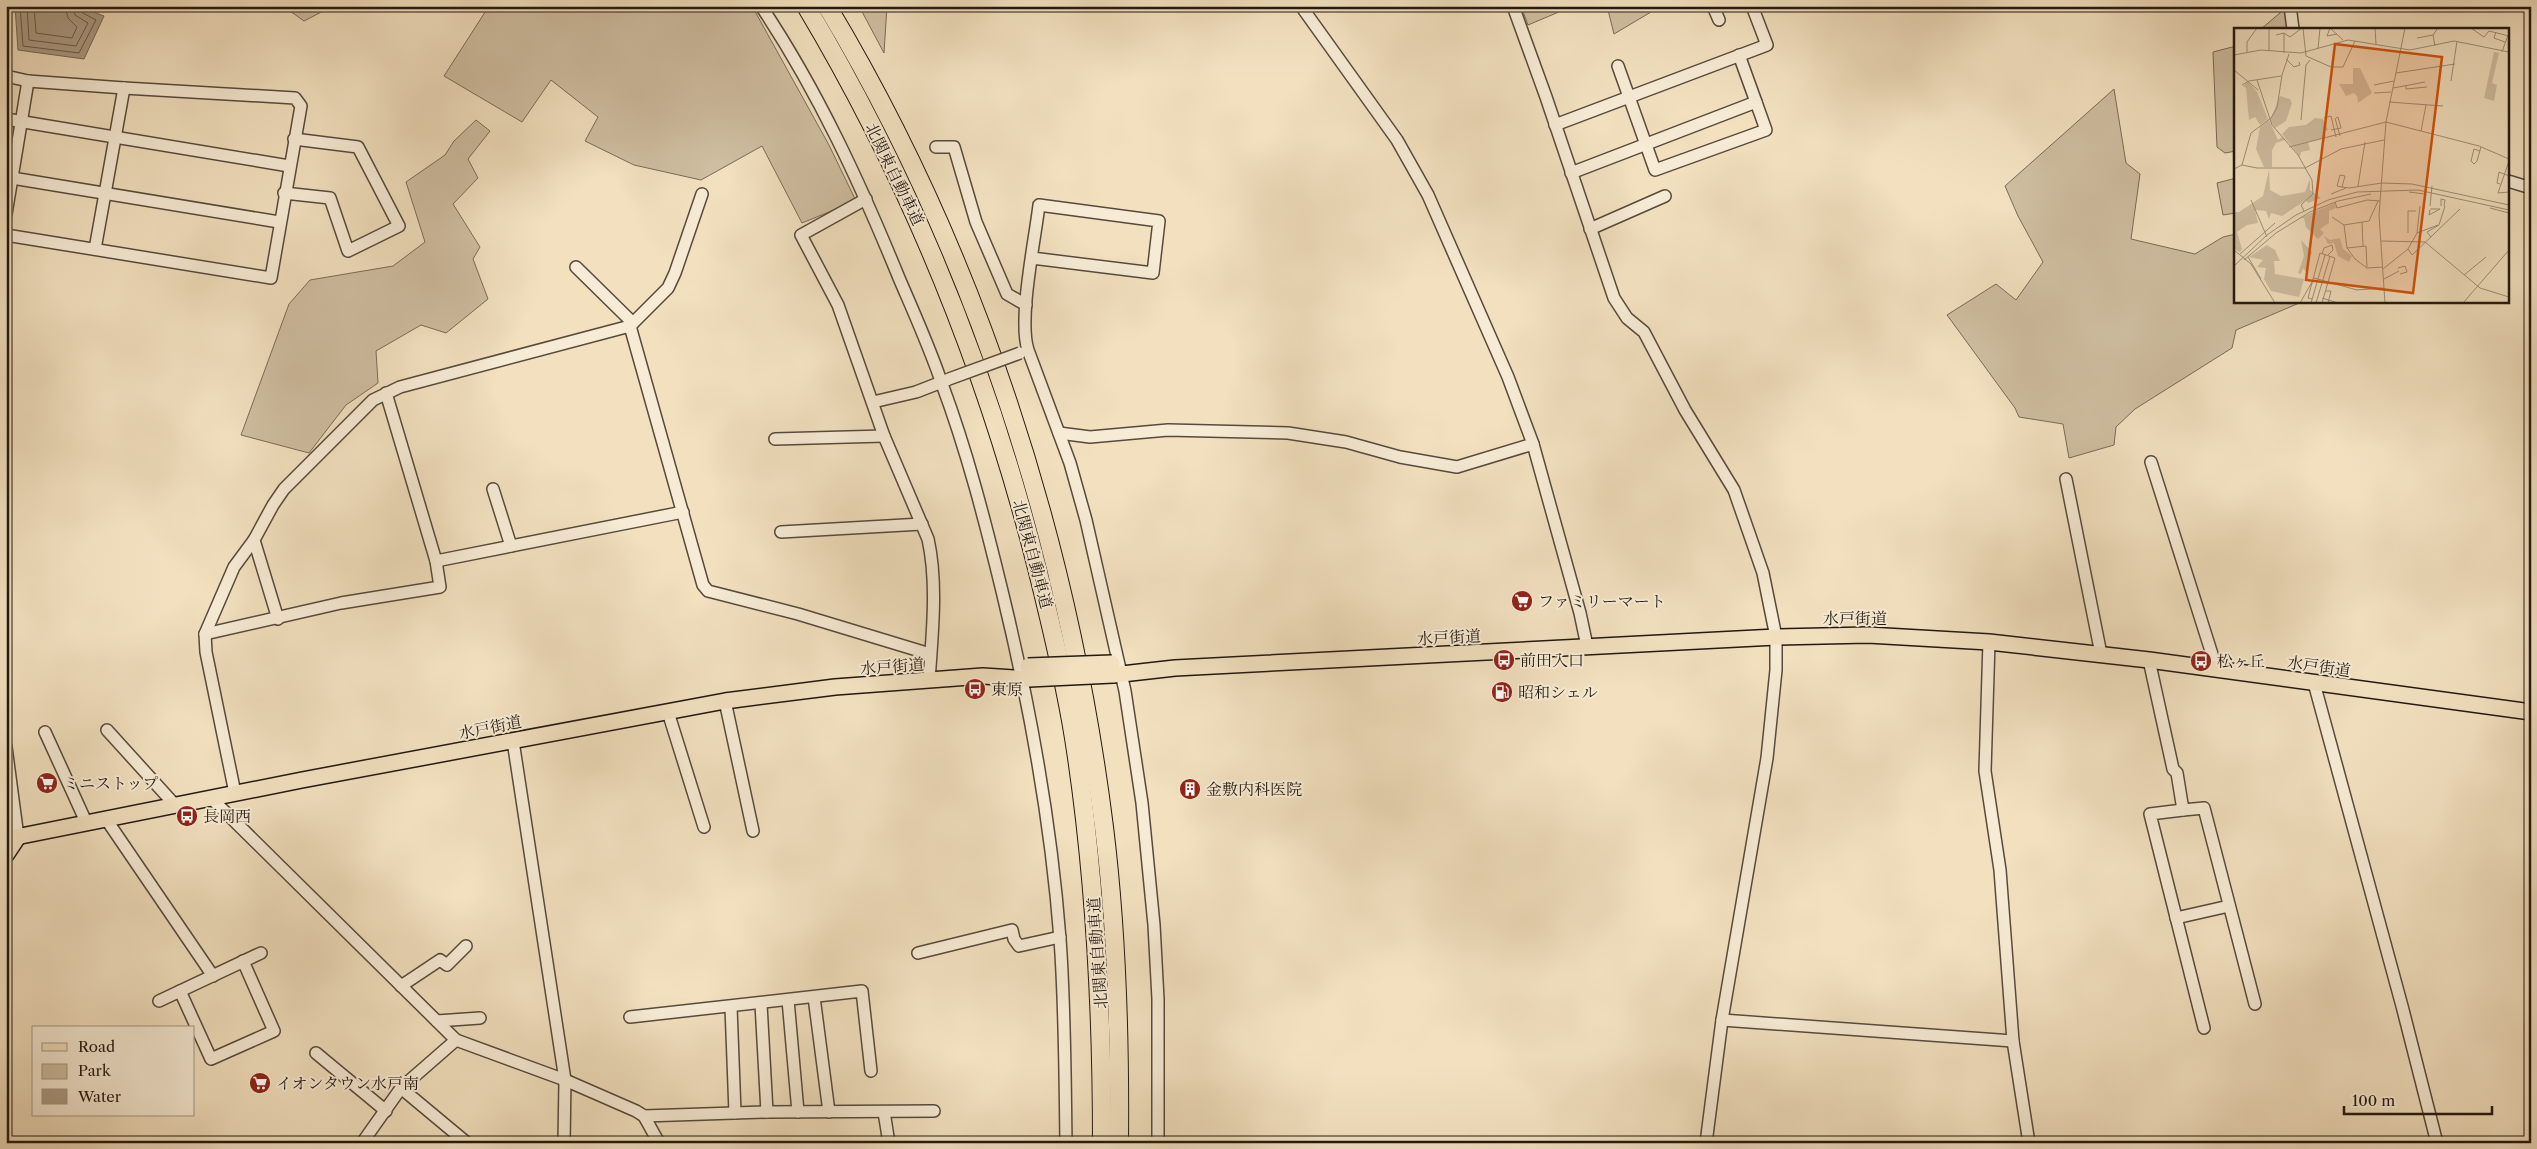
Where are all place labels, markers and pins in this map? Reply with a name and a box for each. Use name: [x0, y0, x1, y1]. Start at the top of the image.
supermarket icon: ファミリーマート: [1510, 589, 1534, 613]
place label: ファミリーマート: [1538, 591, 1666, 611]
bus stop icon: 前田入口: [1492, 648, 1516, 672]
bus stop icon: 松ヶ丘: [2189, 649, 2213, 673]
place label: 前田入口: [1520, 650, 1584, 670]
place label: 松ヶ丘: [2217, 651, 2265, 671]
bus stop icon: 東原: [963, 677, 987, 701]
place label: 東原: [991, 679, 1023, 699]
fuel station icon: 昭和シェル: [1490, 680, 1514, 704]
place label: 昭和シェル: [1518, 682, 1598, 702]
supermarket icon: ミニストップ: [35, 771, 59, 795]
place label: ミニストップ: [63, 773, 159, 793]
building icon: 金敷内科医院: [1178, 777, 1202, 801]
place label: 金敷内科医院: [1206, 779, 1302, 799]
bus stop icon: 長岡西: [175, 804, 199, 828]
place label: 長岡西: [203, 806, 251, 826]
supermarket icon: イオンタウン水戸南: [248, 1071, 272, 1095]
place label: イオンタウン水戸南: [276, 1073, 419, 1093]

